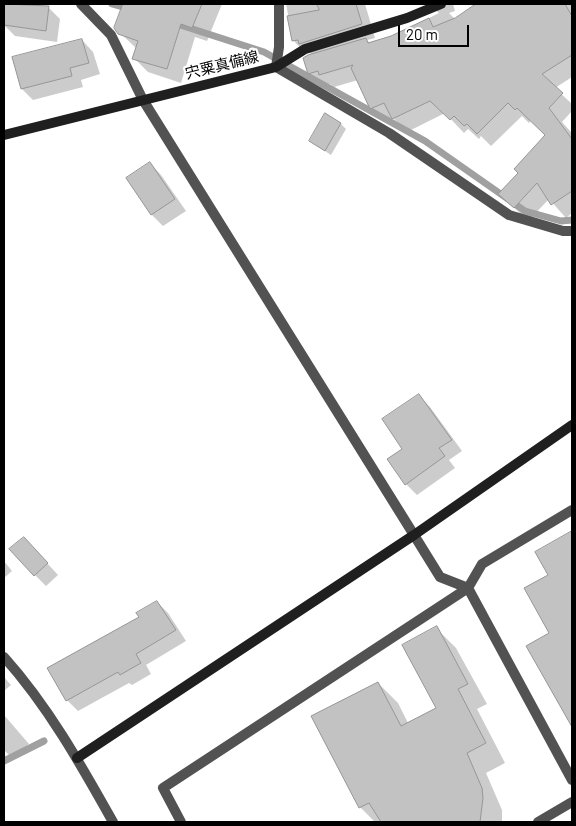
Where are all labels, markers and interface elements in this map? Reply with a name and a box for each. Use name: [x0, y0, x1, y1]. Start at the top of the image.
scale bar: [401, 15, 472, 47]
text: 20 m: [406, 25, 438, 43]
street label: 宍粟真備線: [183, 47, 261, 83]

